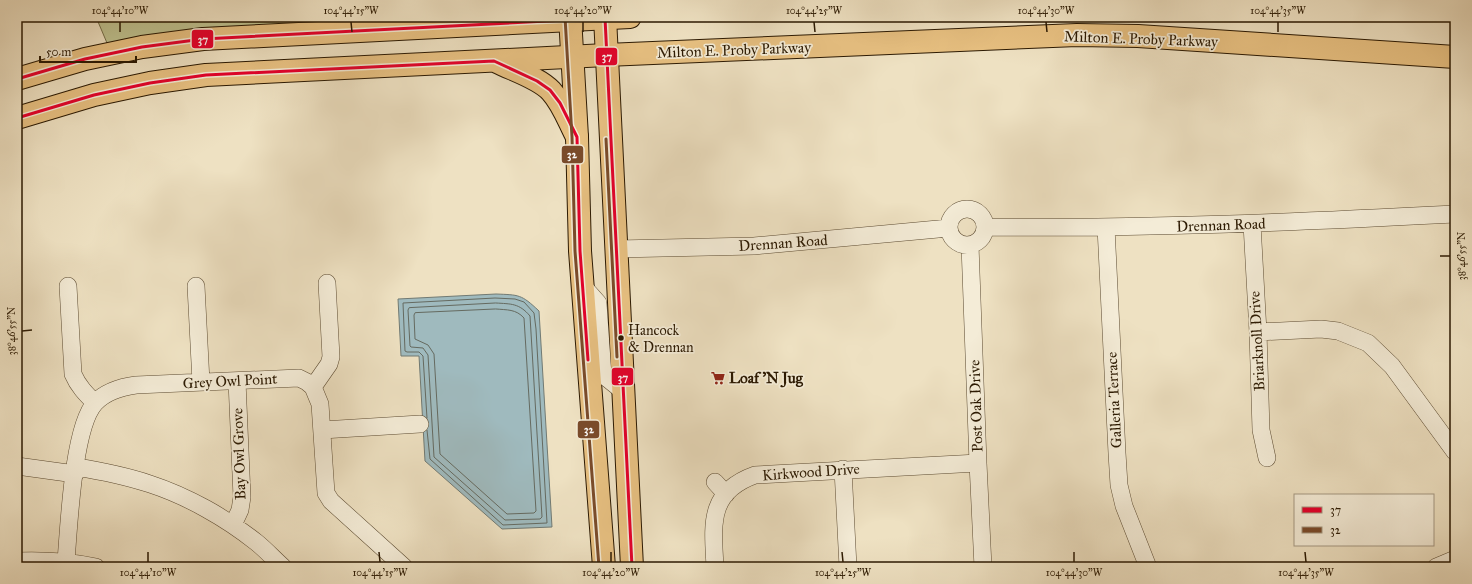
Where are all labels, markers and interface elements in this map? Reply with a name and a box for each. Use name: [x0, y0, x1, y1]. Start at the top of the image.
text: 104°44'10"W: [92, 5, 149, 17]
text: 104°44'15"W: [323, 5, 379, 17]
text: 104°44'20"W: [554, 5, 612, 17]
text: 104°44'25"W: [786, 5, 843, 17]
text: 104°44'30"W: [1018, 5, 1075, 17]
text: 104°44'35"W: [1250, 5, 1306, 17]
street label: Milton E. Proby Parkway: [1064, 27, 1219, 51]
line badge: 37: [191, 29, 214, 49]
text: 37: [198, 33, 208, 47]
scale bar: [40, 38, 136, 64]
street label: Milton E. Proby Parkway: [657, 38, 812, 62]
text: 50 m: [46, 45, 71, 59]
line badge: 37: [595, 47, 618, 66]
text: 37: [602, 50, 612, 64]
line badge: 32: [561, 145, 584, 164]
text: 32: [567, 148, 577, 162]
street label: Drennan Road: [1176, 214, 1266, 236]
street label: Drennan Road: [738, 231, 829, 255]
text: 38°46'55"N: [1456, 231, 1468, 280]
street label: Briarknoll Drive: [1245, 291, 1269, 391]
text: 38°46'55"N: [6, 306, 18, 355]
place label: Hancock & Drennan: [628, 322, 694, 356]
marker: Hancock & Drennan: [616, 333, 626, 343]
street label: Galleria Terrace: [1102, 351, 1126, 449]
street label: Post Oak Drive: [965, 359, 987, 453]
line badge: 37: [611, 367, 634, 386]
street label: Grey Owl Point: [182, 369, 278, 392]
place label: Loaf 'N Jug: [729, 369, 804, 388]
supermarket icon: Loaf 'N Jug: [710, 370, 726, 386]
text: 37: [618, 371, 628, 385]
street label: Bay Owl Grove: [228, 408, 250, 500]
line badge: 32: [577, 420, 600, 439]
text: 32: [584, 423, 594, 437]
street label: Kirkwood Drive: [762, 460, 860, 484]
legend: [1294, 494, 1434, 546]
text: 37: [1330, 503, 1341, 517]
text: 32: [1330, 523, 1341, 537]
text: 104°44'10"W: [120, 567, 177, 579]
text: 104°44'15"W: [352, 567, 408, 579]
text: 104°44'20"W: [582, 567, 640, 579]
text: 104°44'25"W: [815, 567, 872, 579]
text: 104°44'30"W: [1046, 567, 1103, 579]
text: 104°44'35"W: [1278, 567, 1334, 579]

